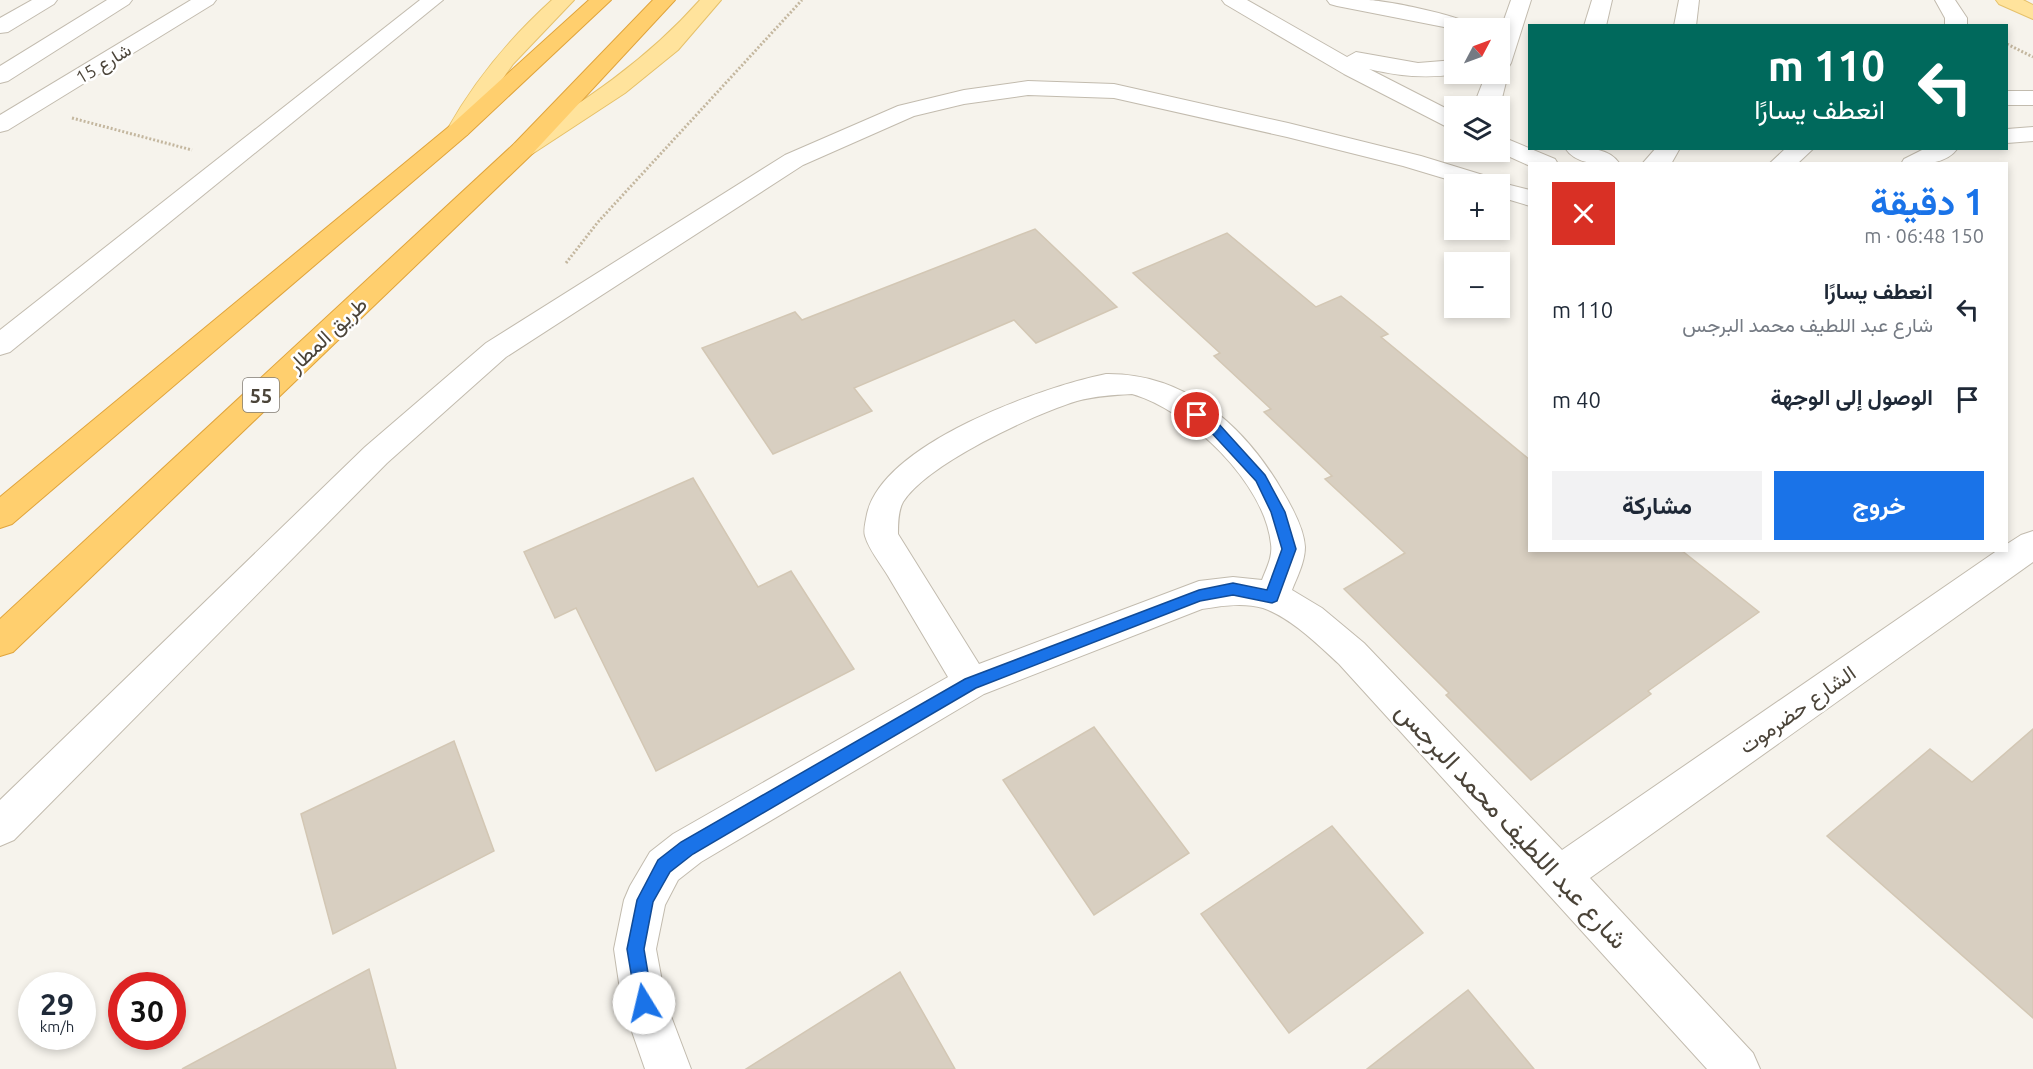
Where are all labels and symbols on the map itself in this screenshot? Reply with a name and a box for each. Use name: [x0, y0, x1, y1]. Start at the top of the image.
north arrow: [1444, 18, 1510, 84]
street label: شارع 15: [72, 39, 136, 90]
street label: طريق المطار: [282, 291, 373, 379]
road number: 55: [243, 378, 279, 412]
pin: [1171, 389, 1222, 440]
street label: الشارع حضرموت: [1734, 660, 1862, 760]
street label: شارع عبد اللطيف محمد البرجس: [1387, 696, 1634, 957]
position arrow: [612, 971, 676, 1035]
speed limit sign: 30: [108, 972, 186, 1050]

